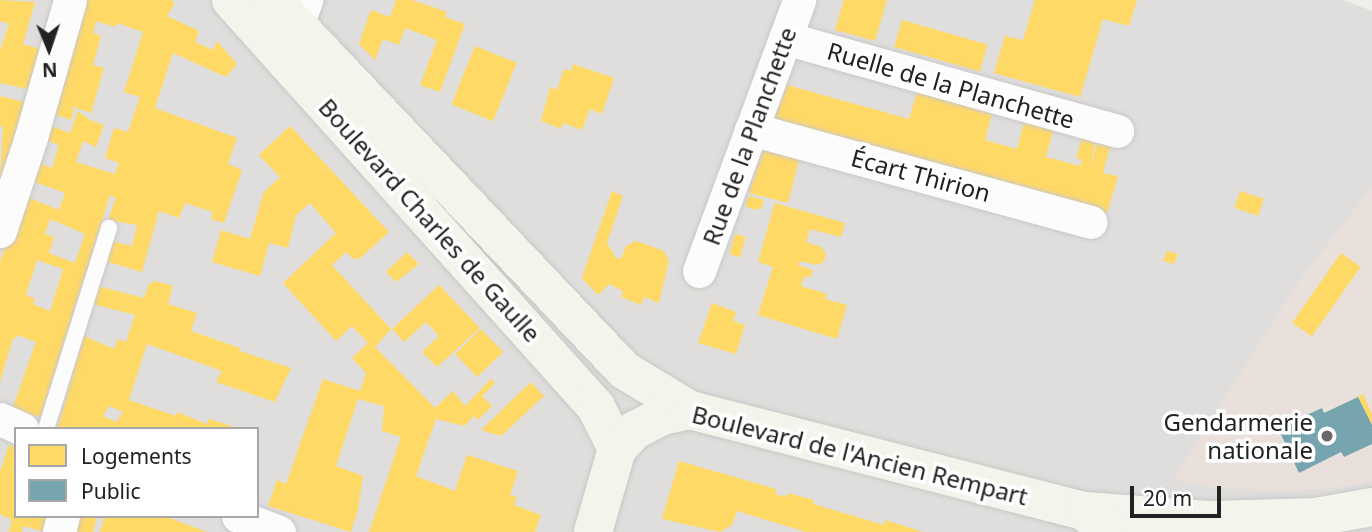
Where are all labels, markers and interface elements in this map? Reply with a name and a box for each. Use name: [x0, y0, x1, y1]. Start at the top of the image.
north arrow: [14, 14, 84, 84]
street label: Rue de la Planchette: [696, 23, 802, 249]
street label: Ruelle de la Planchette: [824, 36, 1078, 134]
text: N: [42, 57, 58, 83]
street label: Boulevard Charles de Gaulle: [313, 92, 547, 348]
street label: Écart Thirion: [848, 143, 994, 207]
street label: Boulevard de l'Ancien Rempart: [689, 399, 1031, 511]
place label: Gendarmerie nationale: [1163, 408, 1313, 464]
legend: [14, 427, 259, 518]
marker: Gendarmerie nationale: [1319, 428, 1335, 444]
text: Logements: [81, 442, 192, 470]
scale bar: [1134, 472, 1225, 516]
text: Public: [81, 477, 141, 505]
text: 20 m: [1143, 484, 1192, 512]

